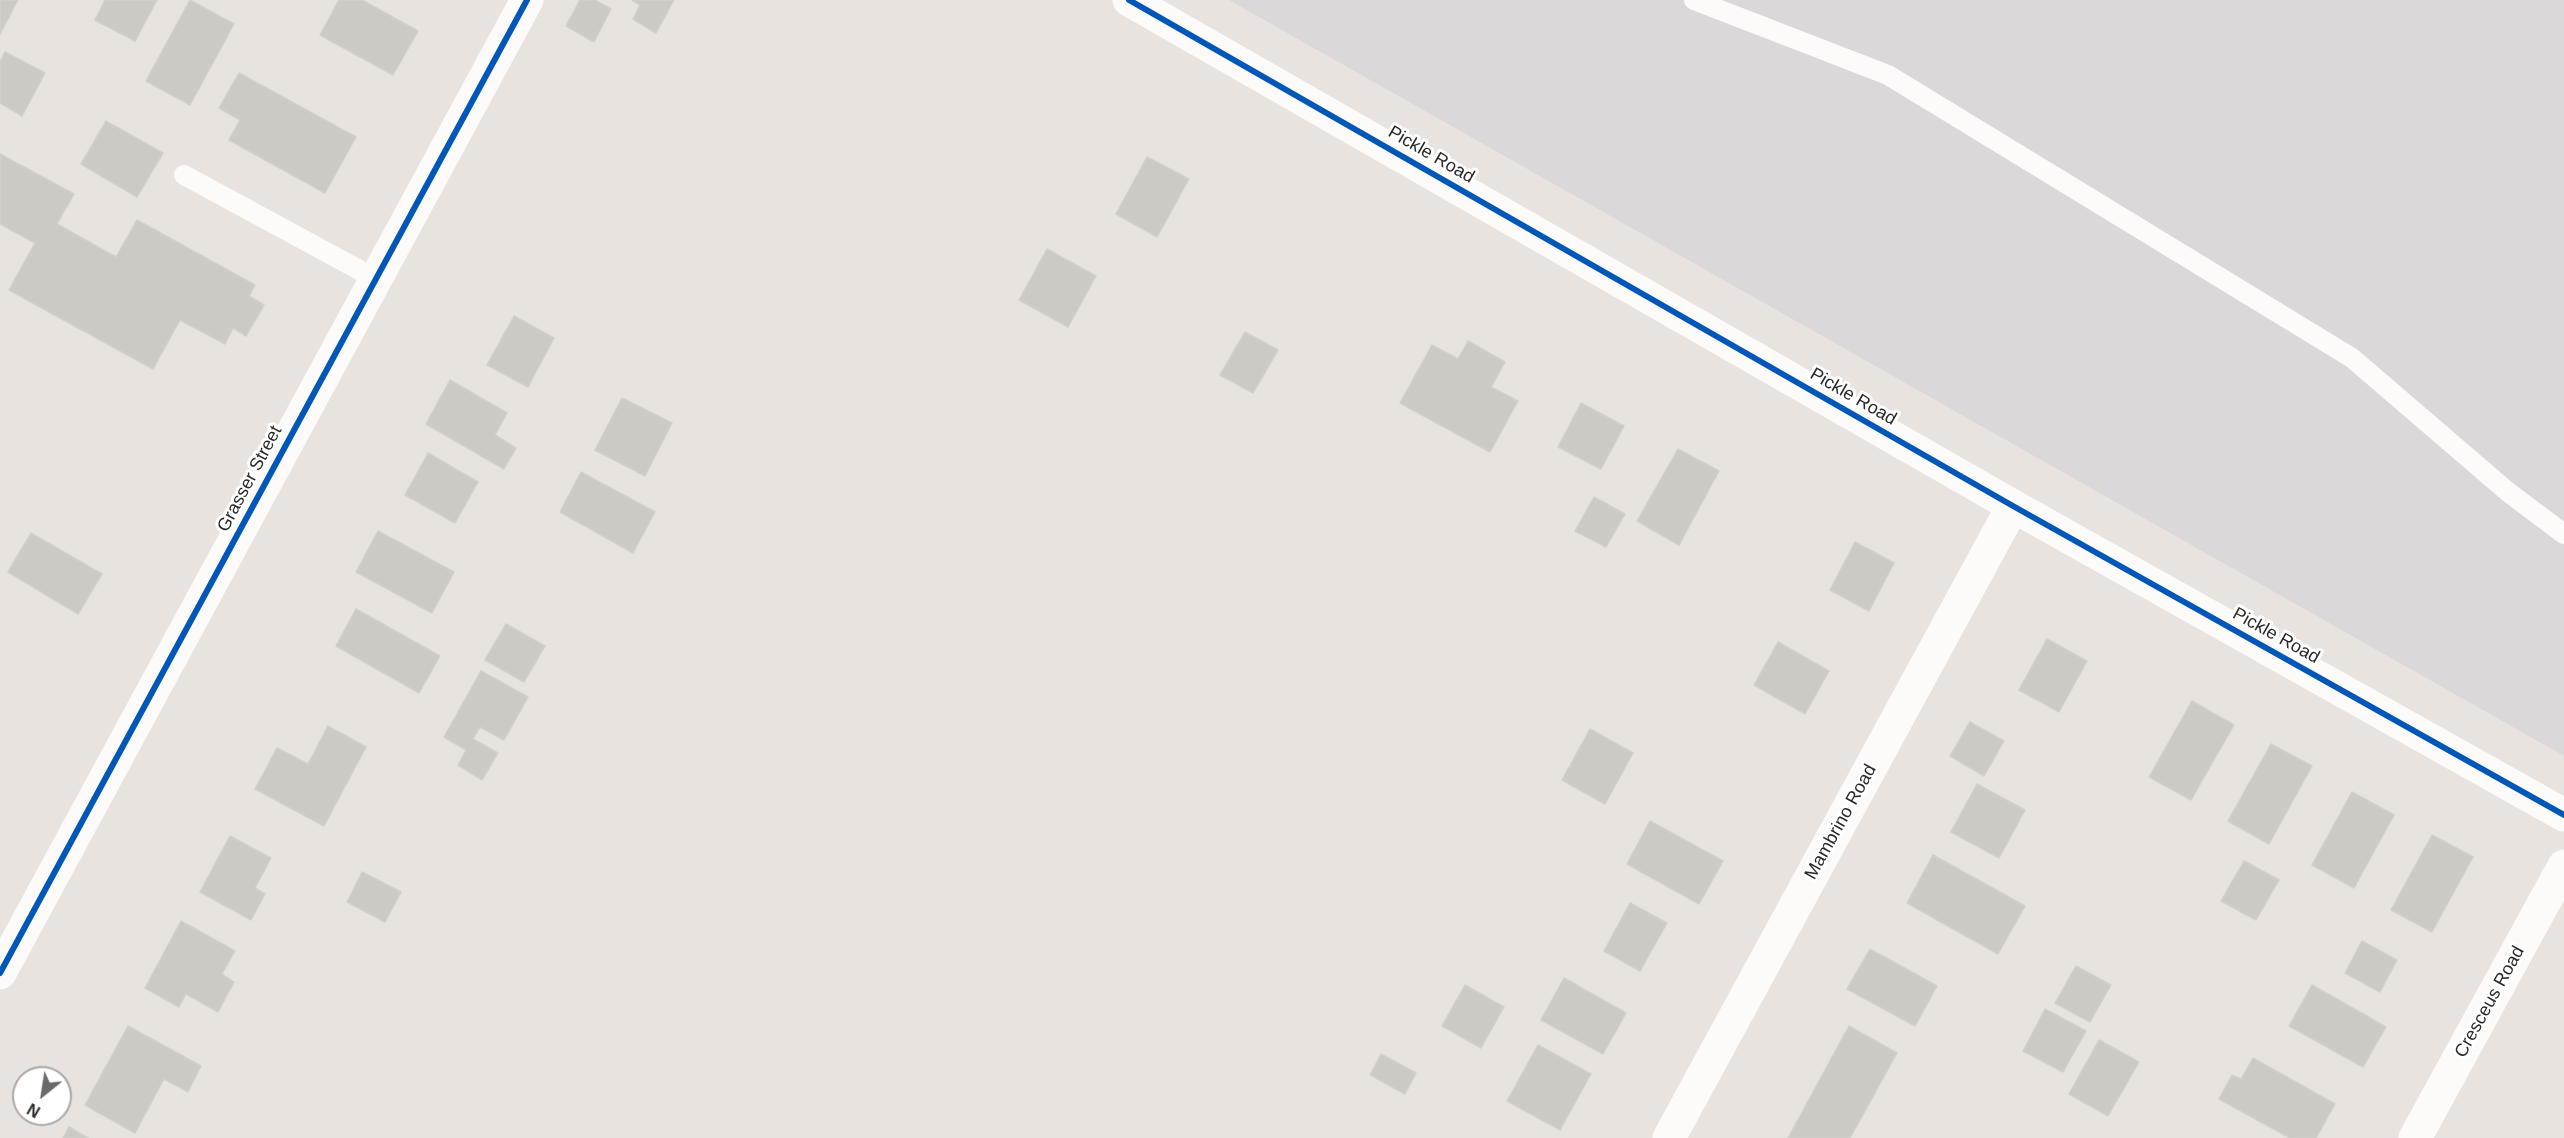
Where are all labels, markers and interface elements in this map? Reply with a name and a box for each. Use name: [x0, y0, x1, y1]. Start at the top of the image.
street label: Pickle Road: [1384, 122, 1478, 188]
street label: Pickle Road: [1806, 364, 1900, 430]
street label: Grasser Street: [213, 422, 287, 536]
street label: Pickle Road: [2229, 603, 2323, 669]
street label: Mambrino Road: [1801, 761, 1881, 883]
street label: Cresceus Road: [2450, 943, 2530, 1061]
north arrow: [12, 1066, 72, 1126]
text: N: [24, 1100, 43, 1121]

